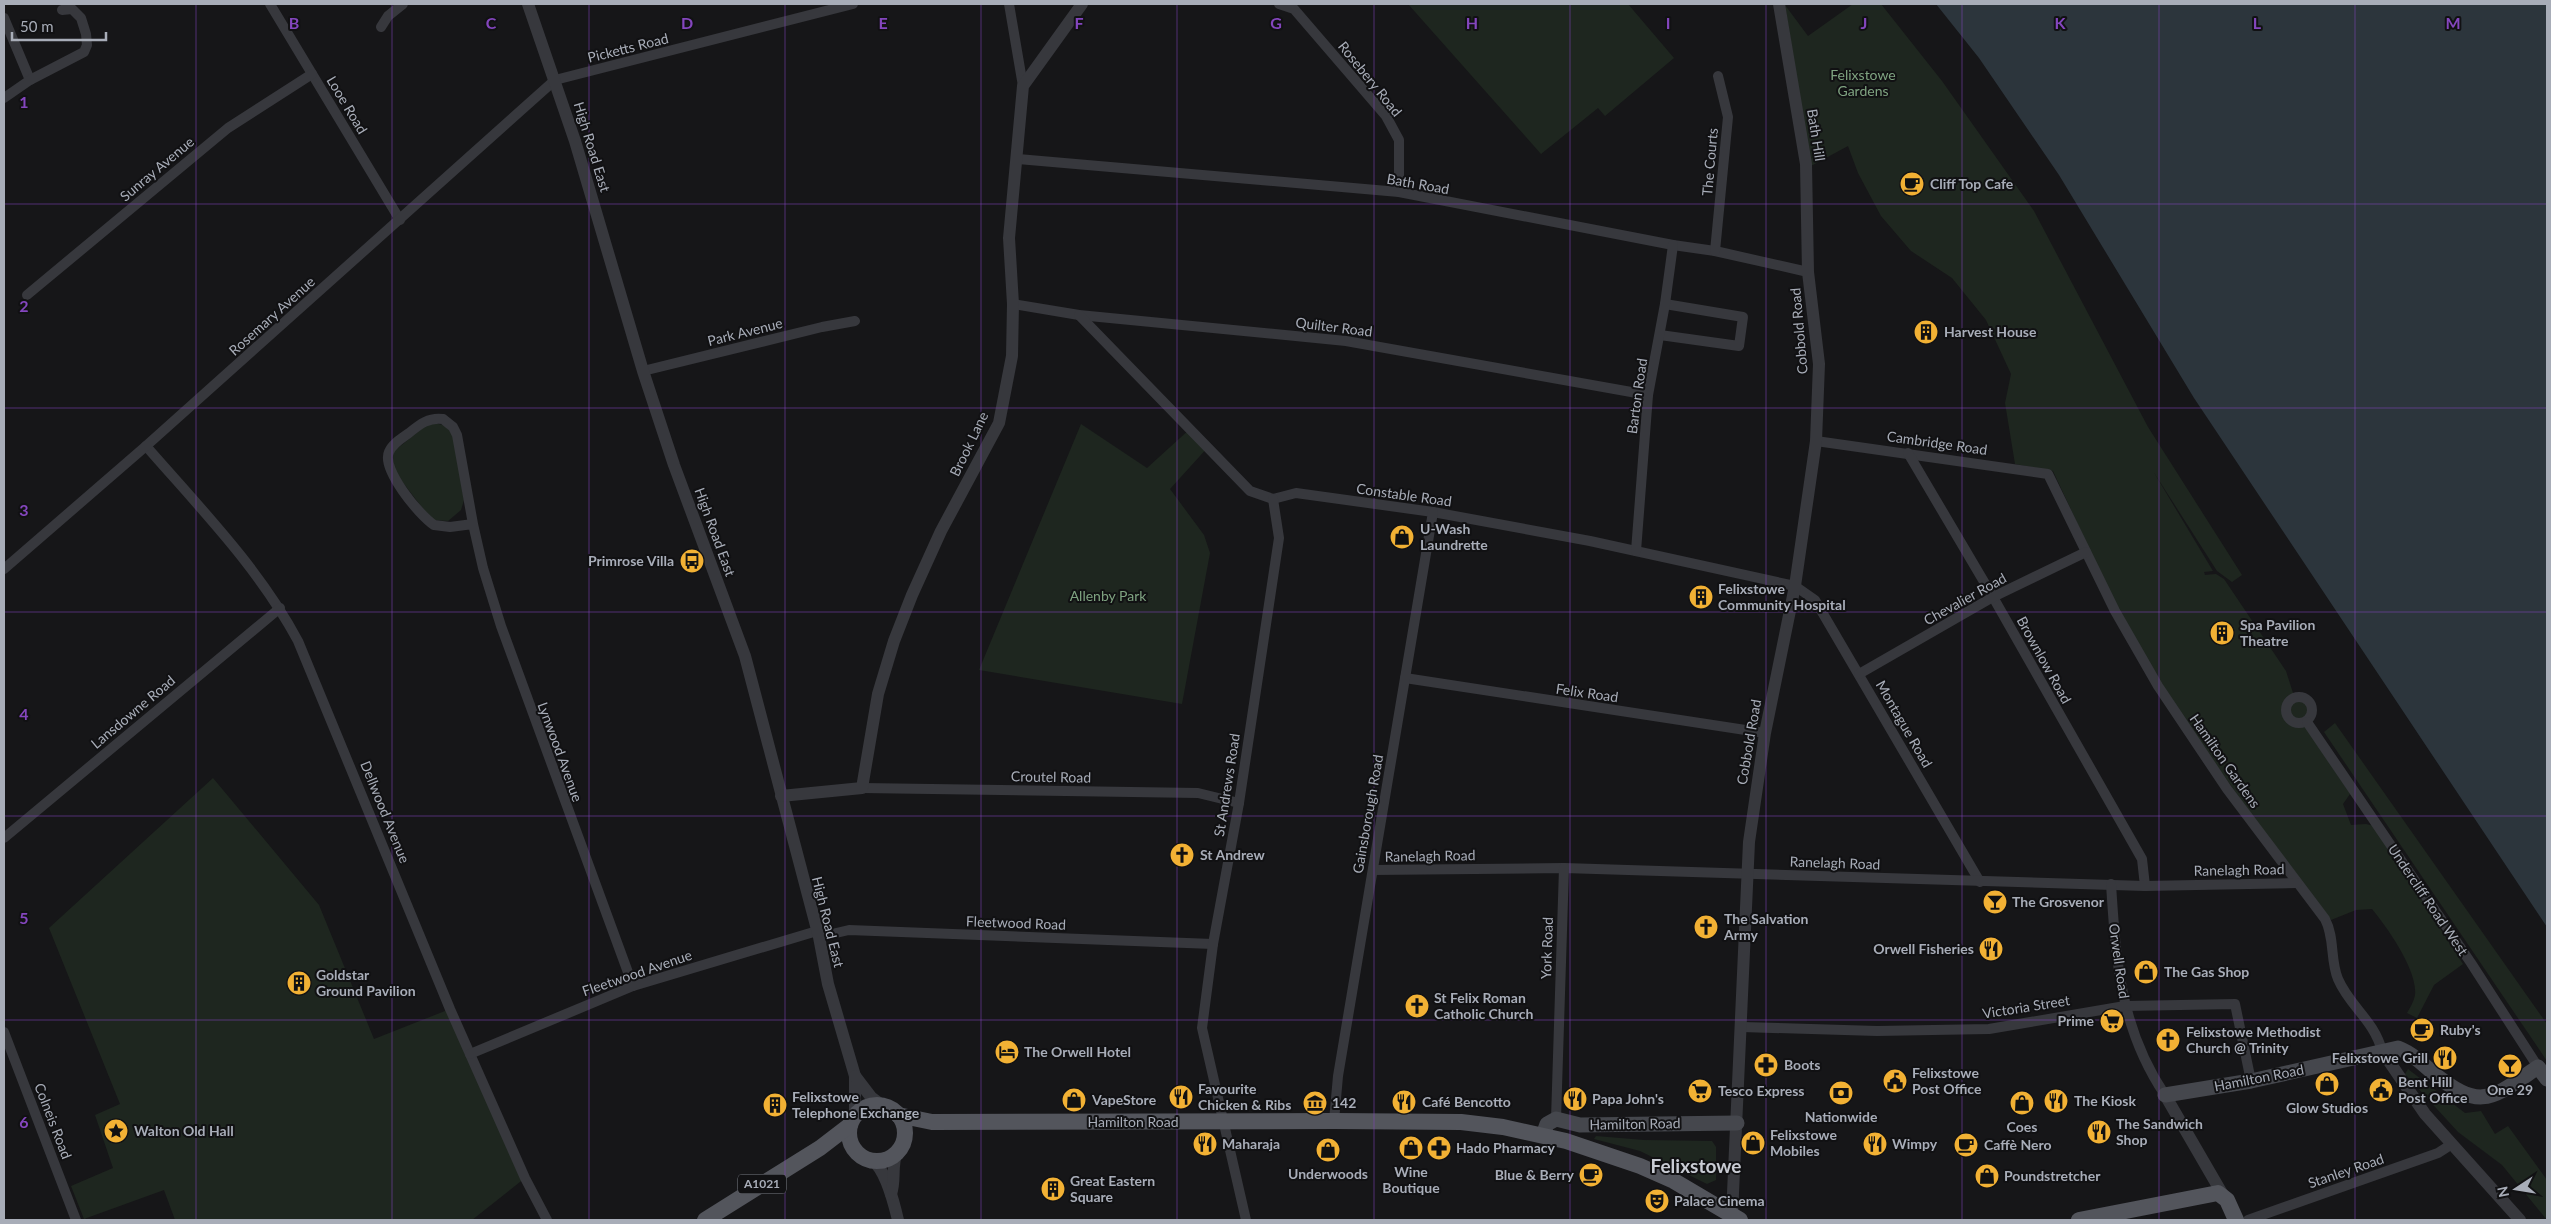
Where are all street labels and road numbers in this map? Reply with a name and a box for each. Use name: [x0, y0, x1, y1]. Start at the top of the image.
street label: Picketts Road: [586, 29, 670, 66]
street label: Rosebery Road: [1335, 38, 1406, 120]
street label: Looe Road: [324, 73, 371, 137]
street label: High Road East: [571, 100, 614, 194]
street label: Bath Hill: [1804, 108, 1829, 162]
street label: The Courts: [1698, 127, 1721, 197]
street label: Sunray Avenue: [116, 133, 197, 204]
street label: Bath Road: [1385, 170, 1451, 197]
street label: Rosemary Avenue: [225, 273, 318, 359]
street label: Cobbold Road: [1786, 287, 1811, 375]
street label: Quilter Road: [1295, 313, 1374, 340]
street label: Park Avenue: [706, 314, 784, 349]
street label: Barton Road: [1623, 357, 1650, 435]
street label: Brook Lane: [946, 409, 991, 479]
street label: Cambridge Road: [1886, 427, 1988, 458]
street label: Constable Road: [1355, 479, 1453, 510]
street label: High Road East: [692, 485, 739, 579]
street label: Chevalier Road: [1920, 569, 2009, 628]
street label: Brownlow Road: [2014, 613, 2075, 706]
street label: Lansdowne Road: [87, 672, 178, 752]
street label: Montague Road: [1873, 677, 1936, 770]
street label: Felix Road: [1555, 680, 1619, 705]
street label: Cobbold Road: [1733, 698, 1764, 786]
street label: Lynwood Avenue: [535, 700, 586, 804]
street label: Hamilton Gardens: [2187, 710, 2264, 811]
street label: St Andrews Road: [1210, 732, 1243, 838]
street label: Gainsborough Road: [1349, 753, 1386, 875]
street label: Dellwood Avenue: [357, 758, 414, 865]
street label: Croutel Road: [1011, 767, 1091, 786]
street label: Undercliff Road West: [2385, 841, 2472, 959]
street label: Ranelagh Road: [1384, 846, 1476, 865]
street label: Ranelagh Road: [1789, 852, 1881, 873]
street label: Ranelagh Road: [2193, 860, 2285, 879]
street label: High Road East: [809, 875, 848, 969]
street label: Fleetwood Road: [966, 912, 1066, 933]
street label: York Road: [1537, 917, 1556, 979]
street label: Orwell Road: [2106, 922, 2133, 1000]
street label: Fleetwood Avenue: [580, 946, 694, 999]
street label: Victoria Street: [1981, 991, 2071, 1022]
street label: Hamilton Road: [2213, 1060, 2305, 1095]
street label: Colneis Road: [31, 1081, 76, 1161]
street label: Hamilton Road: [1088, 1113, 1179, 1130]
street label: Hamilton Road: [1589, 1114, 1681, 1133]
street label: Stanley Road: [2306, 1150, 2386, 1191]
road number: A1021: [738, 1174, 786, 1194]

